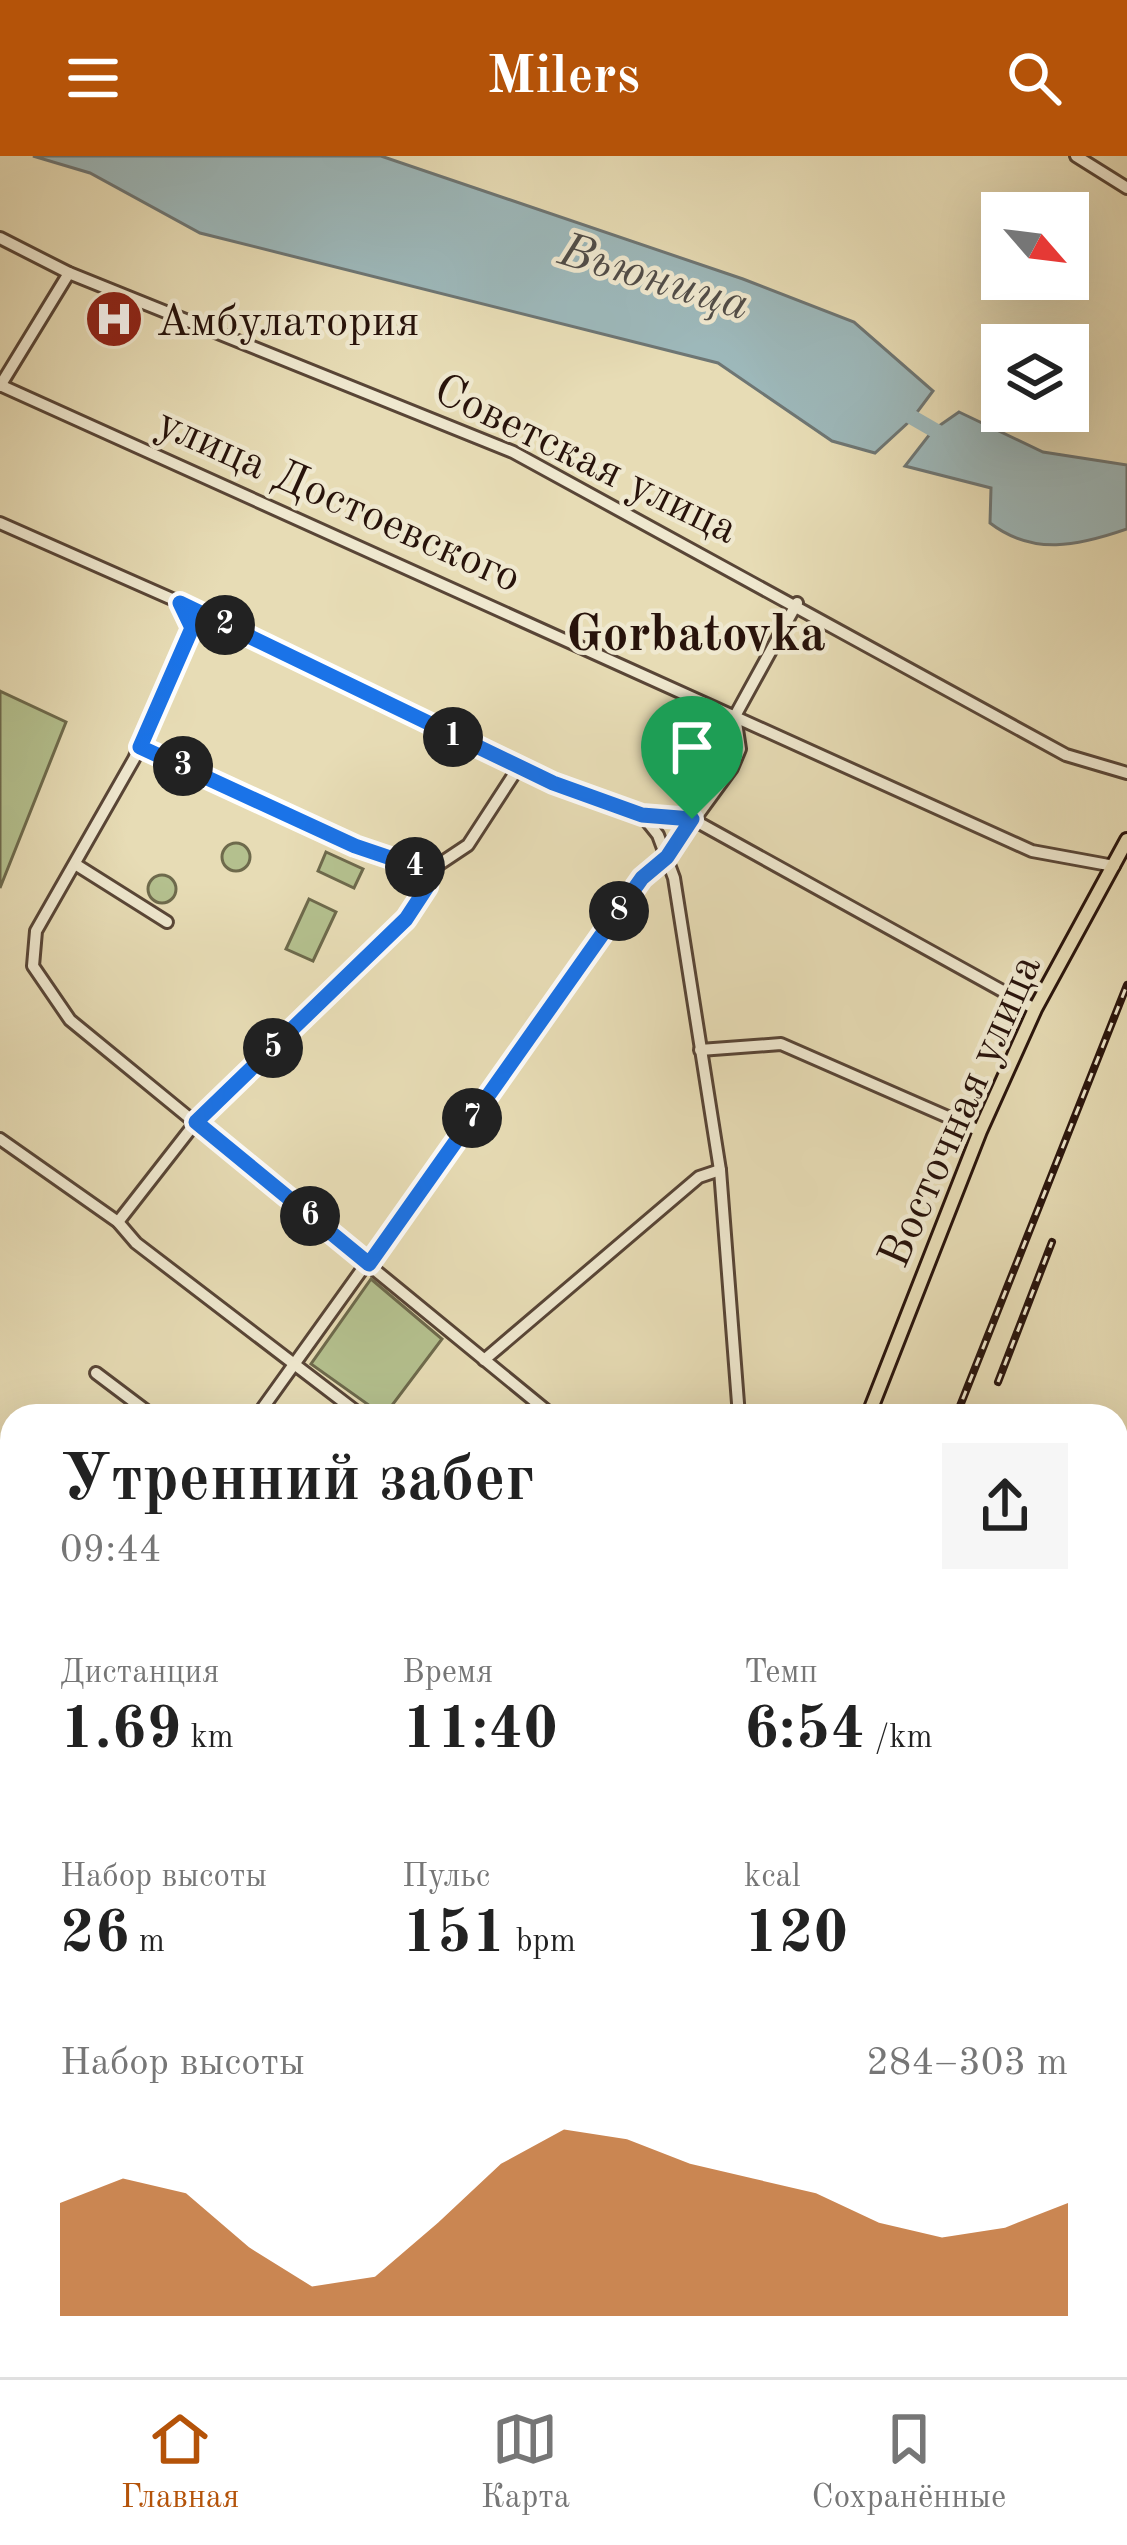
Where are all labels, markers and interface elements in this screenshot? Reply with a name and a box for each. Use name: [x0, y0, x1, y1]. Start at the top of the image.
icon: menu: [60, 45, 126, 111]
icon: search: [1001, 45, 1067, 111]
text: Milers: [487, 51, 640, 105]
north arrow: [981, 192, 1089, 300]
map controls: [981, 192, 1089, 432]
water label: Вьюница: [552, 227, 755, 331]
hospital icon: Амбулатория: [83, 288, 145, 350]
place label: Амбулатория: [156, 301, 419, 346]
button: layers: [981, 324, 1089, 432]
street label: Советская улица: [426, 368, 744, 554]
street label: улица Достоевского: [150, 402, 527, 603]
pin: 2: [195, 595, 255, 655]
text: 2: [215, 608, 235, 641]
district label: Gorbatovka: [566, 611, 826, 662]
pin: [641, 696, 743, 819]
pin: 1: [423, 707, 483, 767]
icon: arrive: [659, 714, 725, 780]
text: 1: [443, 720, 463, 753]
pin: 3: [153, 736, 213, 796]
text: 3: [173, 749, 193, 782]
pin: 4: [385, 837, 445, 897]
text: 4: [405, 850, 425, 883]
pin: 8: [589, 881, 649, 941]
text: 8: [609, 894, 629, 927]
street label: Восточная улица: [873, 949, 1051, 1275]
pin: 5: [243, 1018, 303, 1078]
text: 5: [263, 1031, 283, 1064]
pin: 7: [442, 1088, 502, 1148]
text: 7: [462, 1101, 482, 1134]
pin: 6: [280, 1186, 340, 1246]
text: 6: [300, 1199, 320, 1232]
button: share: [942, 1443, 1068, 1569]
text: Утренний забег: [60, 1449, 535, 1515]
text: 09:44: [60, 1531, 161, 1570]
text: Дистанция: [60, 1657, 220, 1690]
text: Время: [402, 1657, 493, 1690]
text: Темп: [744, 1657, 818, 1690]
text: 1.69: [60, 1701, 181, 1761]
text: 11:40: [402, 1701, 558, 1761]
text: 6:54: [744, 1701, 865, 1761]
text: km: [181, 1722, 234, 1755]
text: /km: [865, 1722, 933, 1755]
text: Набор высоты: [60, 1861, 267, 1894]
text: Пульс: [402, 1861, 490, 1894]
text: kcal: [744, 1861, 801, 1894]
text: 26: [60, 1905, 130, 1965]
text: 151: [402, 1905, 506, 1965]
text: 120: [744, 1905, 848, 1965]
text: m: [130, 1926, 165, 1959]
text: bpm: [506, 1926, 576, 1959]
text: Набор высоты: [60, 2044, 305, 2083]
text: 284–303 m: [866, 2044, 1068, 2083]
tab: Главная: [121, 2406, 239, 2519]
tab: Карта: [481, 2406, 570, 2519]
tab: Сохранённые: [812, 2406, 1006, 2519]

